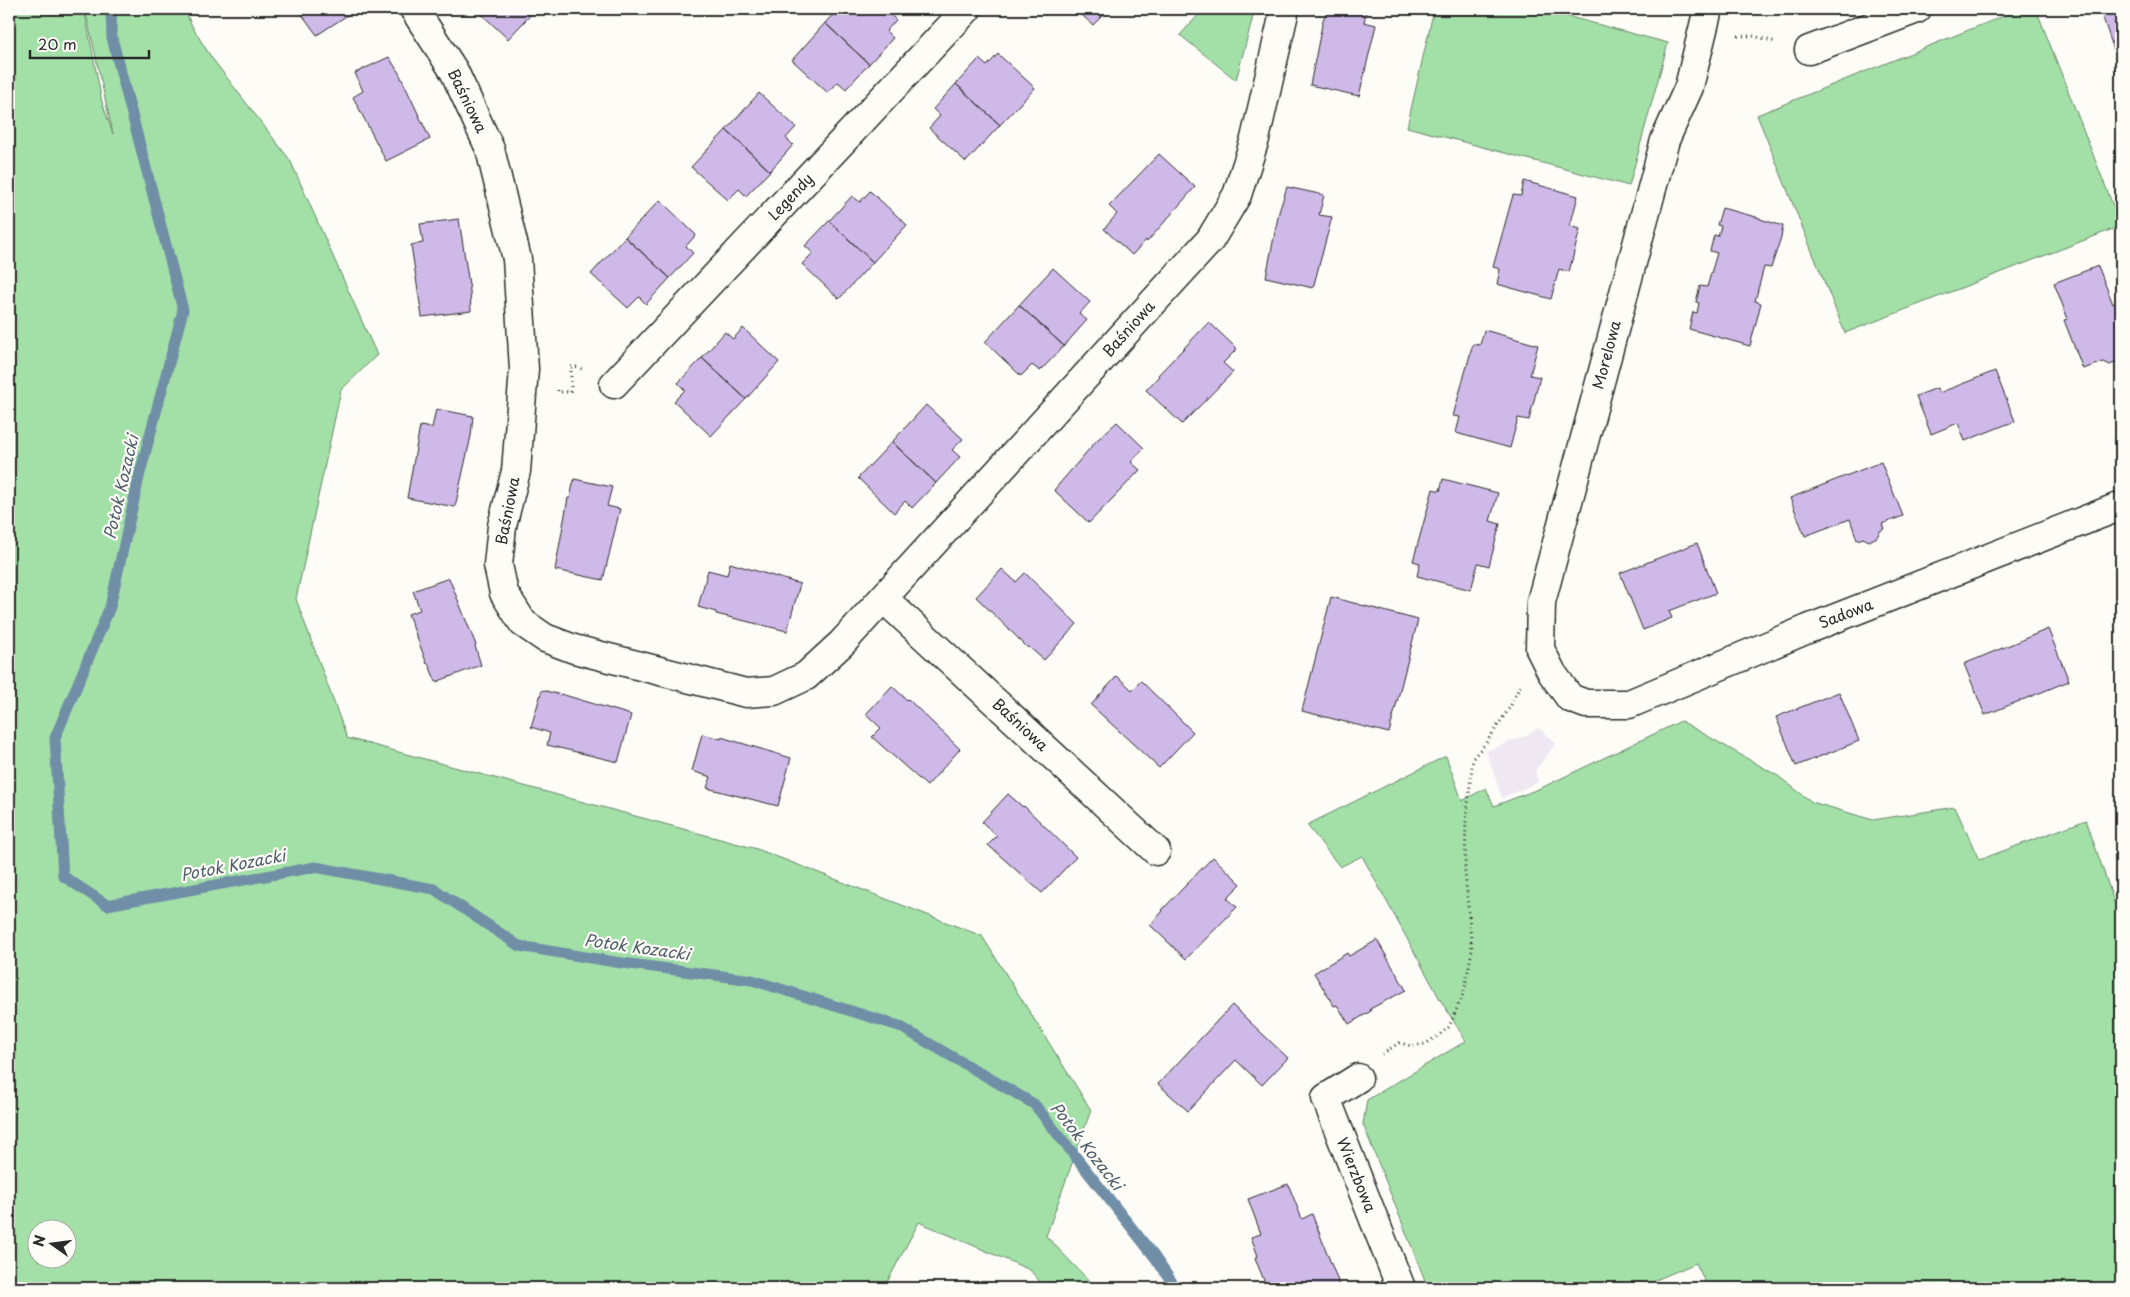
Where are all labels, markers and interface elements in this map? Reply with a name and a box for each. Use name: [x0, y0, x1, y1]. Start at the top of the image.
scale bar: [30, 28, 149, 60]
text: 20 m: [38, 32, 77, 55]
street label: Baśniowa: [443, 64, 494, 137]
street label: Legendy: [762, 167, 818, 225]
street label: Baśniowa: [1096, 294, 1160, 361]
street label: Morelowa: [1585, 317, 1626, 392]
water label: Potok Kozacki: [96, 430, 144, 541]
street label: Baśniowa: [489, 474, 525, 547]
street label: Sadowa: [1815, 592, 1877, 633]
street label: Baśniowa: [988, 692, 1055, 756]
water label: Potok Kozacki: [178, 842, 290, 886]
water label: Potok Kozacki: [583, 927, 694, 966]
water label: Potok Kozacki: [1046, 1096, 1131, 1197]
street label: Wierzbowa: [1332, 1133, 1383, 1216]
north arrow: [28, 1220, 78, 1270]
text: N: [27, 1233, 50, 1249]

